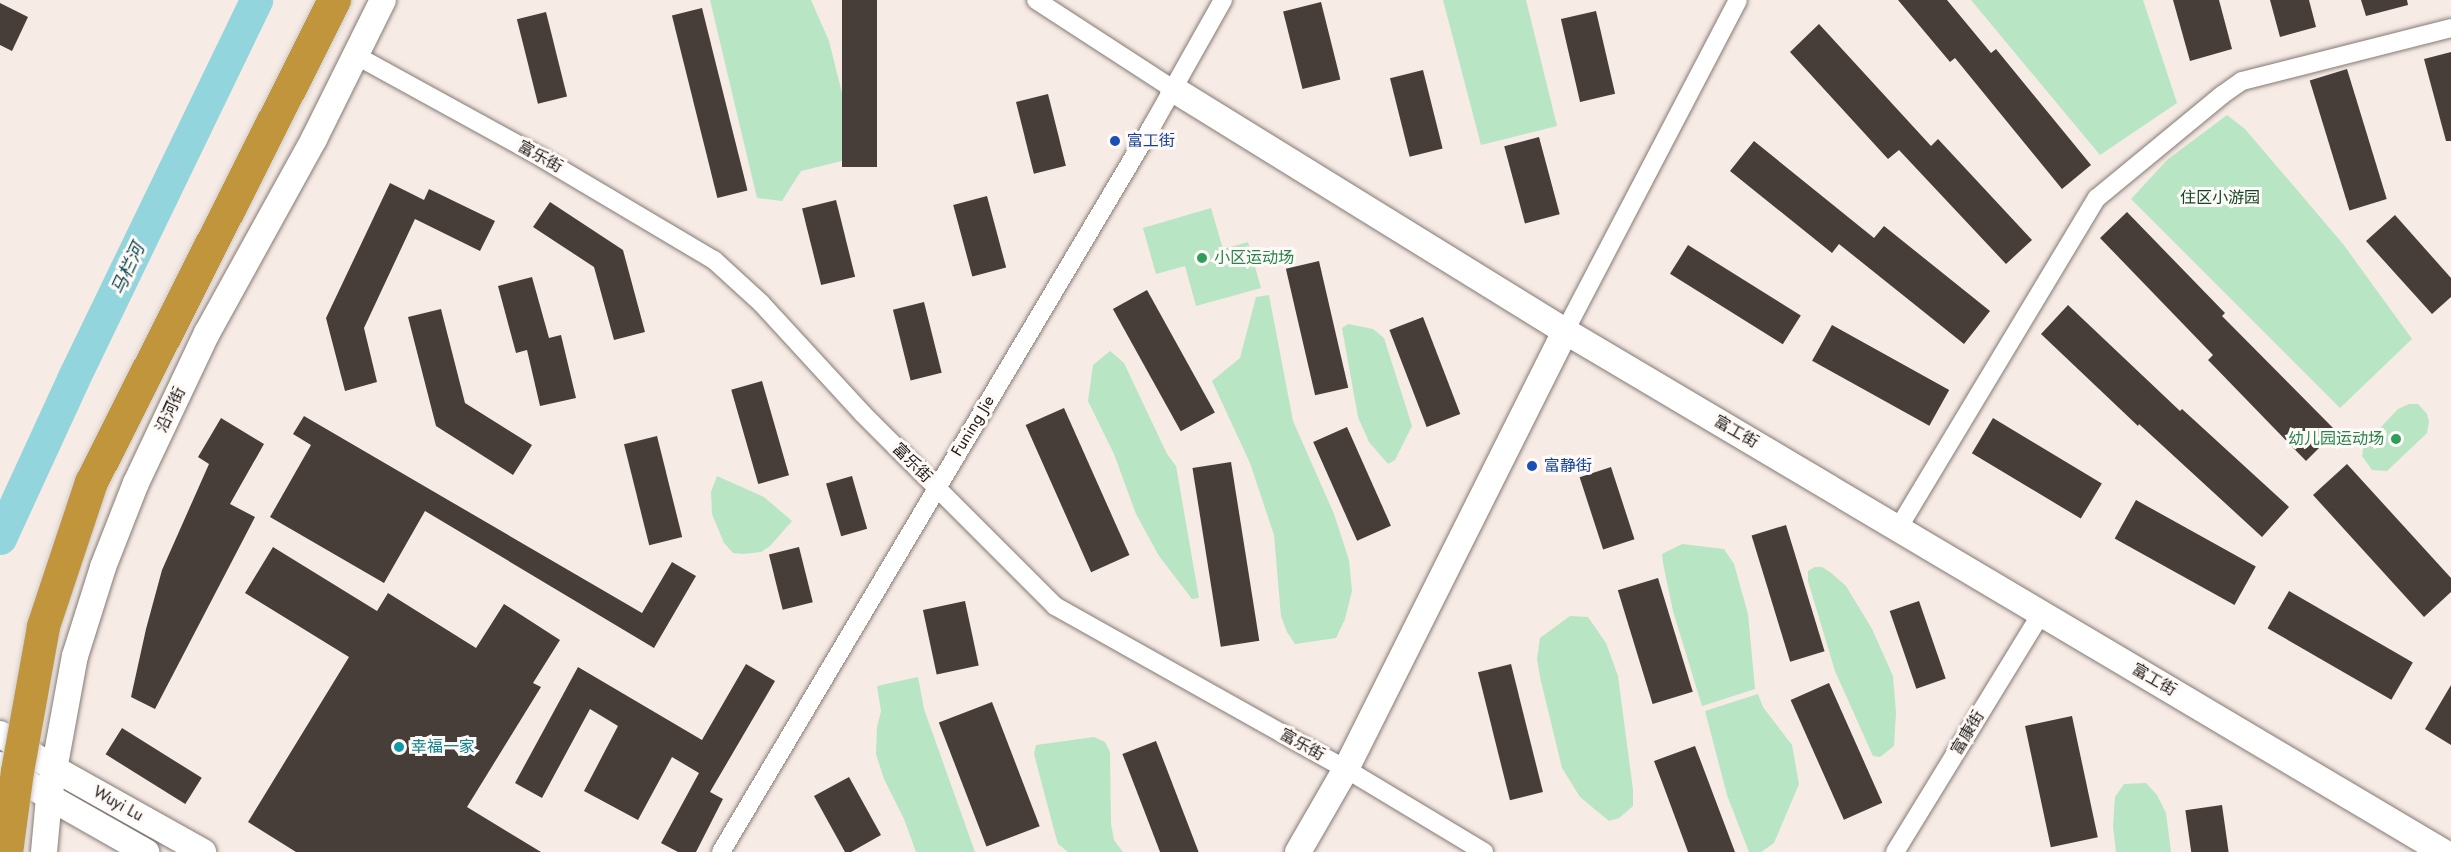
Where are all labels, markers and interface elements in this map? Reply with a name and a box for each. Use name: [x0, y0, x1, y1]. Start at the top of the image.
place label: 富工街: [1127, 131, 1175, 151]
marker: 富工街: [1108, 134, 1122, 148]
street label: 富乐街: [514, 137, 566, 177]
park label: 住区小游园: [2180, 188, 2260, 208]
water label: 马栏河: [107, 240, 149, 298]
place label: 小区运动场: [1214, 248, 1294, 268]
marker: 小区运动场: [1195, 251, 1209, 265]
street label: 沿河街: [152, 384, 190, 436]
street label: Funing Jie: [947, 392, 999, 460]
street label: 富工街: [1710, 412, 1762, 452]
place label: 幼儿园运动场: [2288, 429, 2384, 449]
marker: 幼儿园运动场: [2389, 432, 2403, 446]
street label: 富乐街: [888, 439, 936, 487]
place label: 富静街: [1544, 456, 1592, 476]
marker: 富静街: [1525, 459, 1539, 473]
street label: 富工街: [2128, 660, 2180, 700]
street label: 富康街: [1947, 707, 1989, 759]
street label: 富乐街: [1276, 725, 1328, 765]
place label: 幸福一家: [411, 737, 475, 757]
marker: 幸福一家: [392, 740, 406, 754]
street label: Wuyi Lu: [90, 782, 146, 826]

